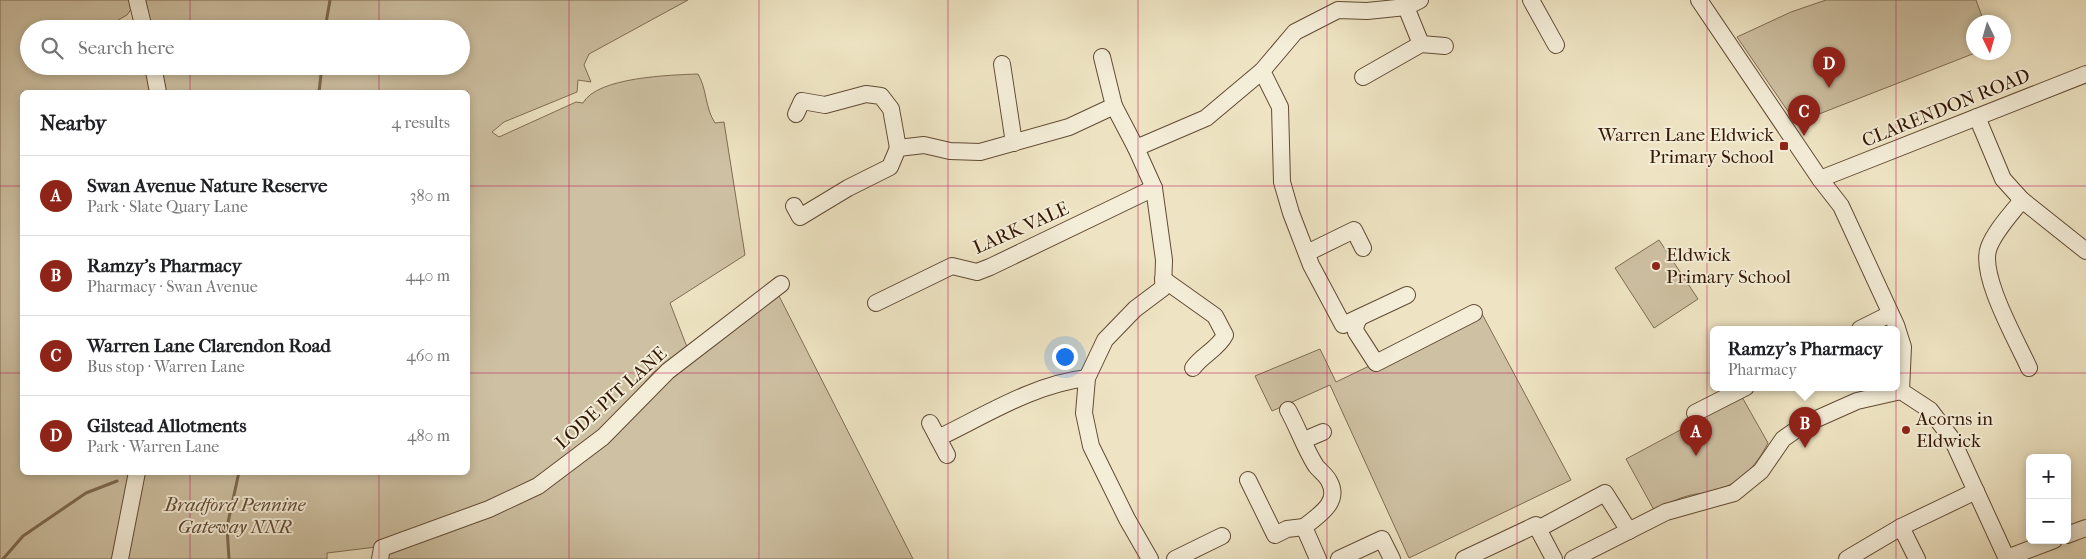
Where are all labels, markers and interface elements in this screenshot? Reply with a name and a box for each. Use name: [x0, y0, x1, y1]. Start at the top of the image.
north arrow: [1966, 15, 2011, 60]
search box: [20, 20, 470, 75]
icon: search: [38, 34, 66, 62]
text: Search here: [78, 37, 174, 59]
pin: D: [1813, 47, 1845, 88]
street label: CLARENDON ROAD: [1859, 64, 2033, 152]
pin: C: [1788, 95, 1820, 136]
text: Nearby: [40, 111, 106, 135]
text: 4 results: [392, 113, 450, 132]
place label: Warren Lane Eldwick Primary School: [1597, 124, 1774, 168]
marker: Warren Lane Eldwick Primary School: [1778, 140, 1790, 152]
text: Swan Avenue Nature Reserve: [87, 175, 327, 197]
text: A: [51, 186, 61, 205]
text: 380 m: [410, 186, 450, 205]
text: Park · Slate Quary Lane: [87, 197, 248, 216]
street label: LARK VALE: [970, 197, 1073, 259]
place label: Eldwick Primary School: [1666, 244, 1791, 288]
text: Ramzy's Pharmacy: [87, 255, 242, 277]
marker: Eldwick Primary School: [1650, 260, 1662, 272]
text: B: [51, 266, 61, 285]
text: 440 m: [405, 266, 450, 285]
text: Pharmacy · Swan Avenue: [87, 277, 258, 296]
popup: [1710, 326, 1900, 391]
text: Warren Lane Clarendon Road: [87, 335, 331, 357]
text: Ramzy's Pharmacy: [1728, 338, 1882, 360]
street label: LODE PIT LANE: [551, 342, 671, 454]
your location: [1052, 344, 1078, 370]
text: C: [51, 346, 61, 365]
text: 460 m: [406, 346, 450, 365]
text: Bus stop · Warren Lane: [87, 357, 245, 376]
text: Pharmacy: [1728, 360, 1797, 379]
pin: B: [1789, 407, 1821, 448]
place label: Acorns in Eldwick: [1915, 408, 1993, 452]
text: Gilstead Allotments: [87, 415, 247, 437]
pin: A: [1680, 415, 1712, 456]
marker: Acorns in Eldwick: [1900, 424, 1912, 436]
text: D: [50, 426, 62, 445]
text: 480 m: [407, 426, 450, 445]
text: Park · Warren Lane: [87, 437, 219, 456]
map controls: [2026, 454, 2071, 544]
button: +: [2026, 454, 2071, 499]
park label: Bradford Pennine Gateway NNR: [164, 494, 307, 538]
button: −: [2026, 499, 2071, 544]

